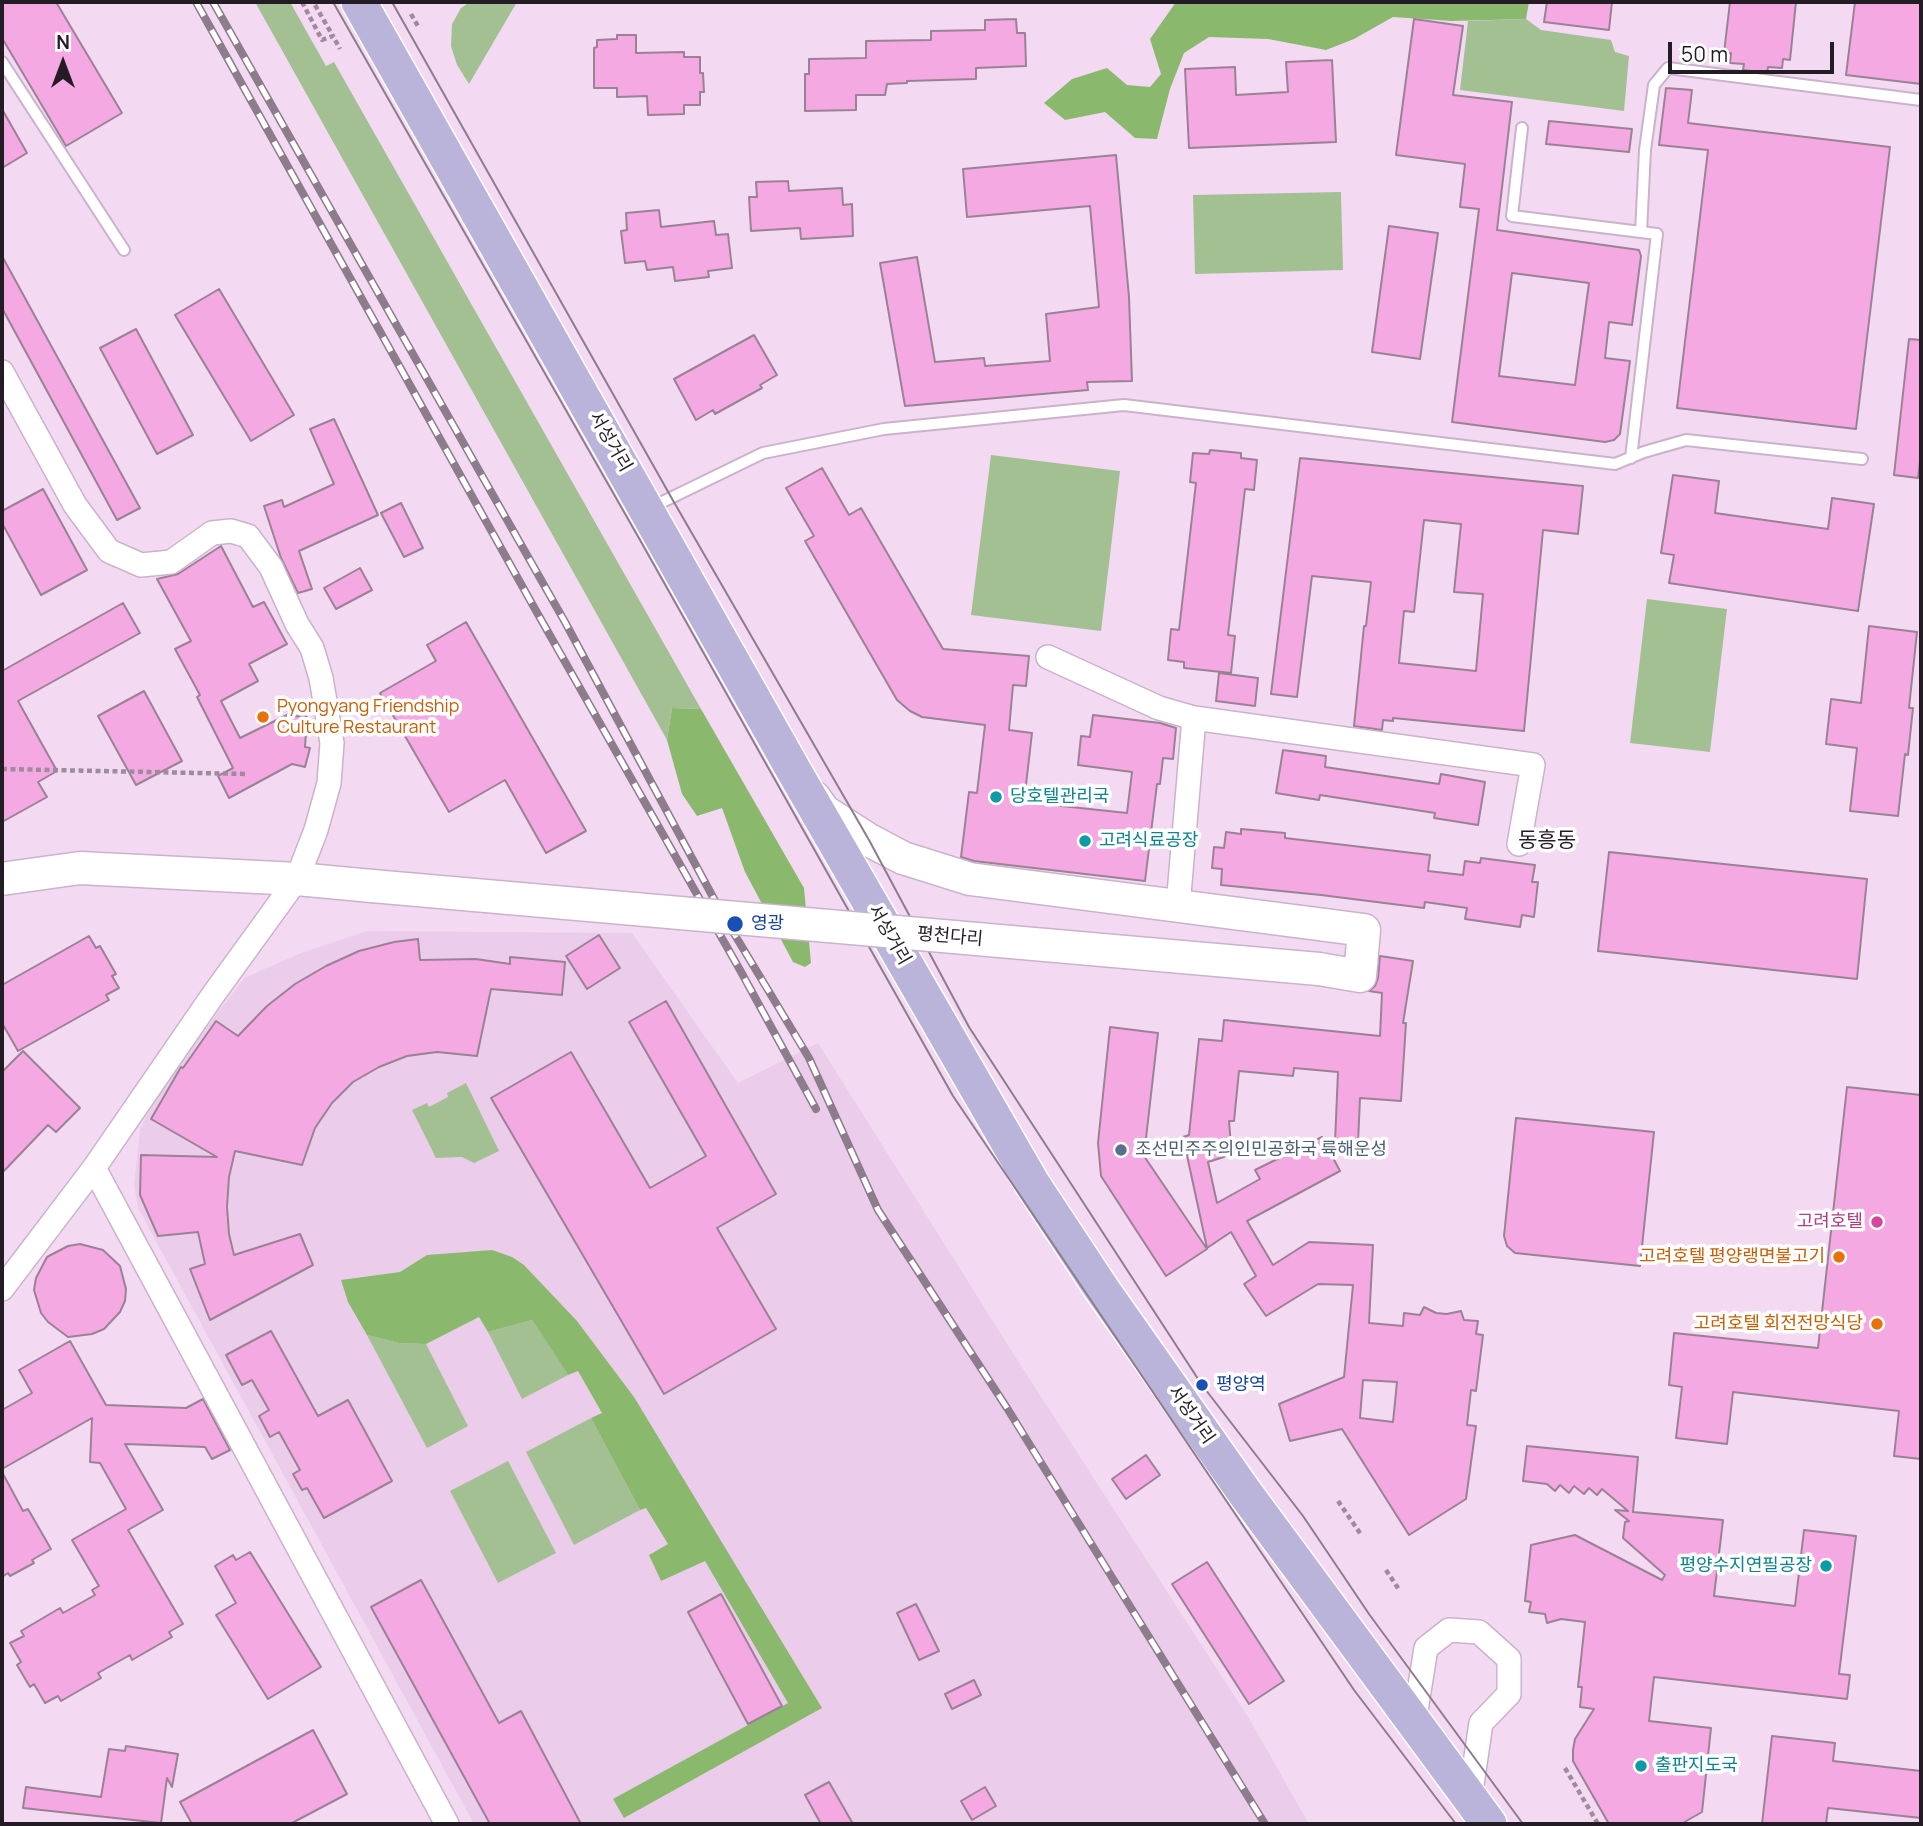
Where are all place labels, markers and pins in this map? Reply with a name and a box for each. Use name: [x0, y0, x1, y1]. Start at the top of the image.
place label: Pyongyang Friendship Culture Restaurant: [277, 696, 459, 738]
marker: Pyongyang Friendship Culture Restaurant: [255, 709, 271, 725]
place label: 당호텔관리국: [1010, 786, 1109, 808]
marker: 당호텔관리국: [988, 789, 1004, 805]
place label: 고려식료공장: [1099, 830, 1198, 852]
marker: 고려식료공장: [1077, 833, 1093, 849]
place label: 영광: [751, 913, 784, 935]
marker: 영광: [725, 914, 745, 934]
place label: 조선민주주의인민공화국 륙해운성: [1135, 1139, 1387, 1161]
marker: 조선민주주의인민공화국 륙해운성: [1113, 1142, 1129, 1158]
place label: 고려호텔: [1797, 1211, 1863, 1233]
marker: 고려호텔: [1869, 1214, 1885, 1230]
place label: 고려호텔 평양랭면불고기: [1639, 1246, 1825, 1268]
marker: 고려호텔 평양랭면불고기: [1831, 1249, 1847, 1265]
place label: 고려호텔 회전전망식당: [1694, 1313, 1863, 1335]
marker: 고려호텔 회전전망식당: [1869, 1316, 1885, 1332]
place label: 평양역: [1216, 1374, 1266, 1396]
marker: 평양역: [1194, 1377, 1210, 1393]
place label: 평양수지연필공장: [1680, 1555, 1812, 1577]
marker: 평양수지연필공장: [1818, 1558, 1834, 1574]
place label: 출판지도국: [1655, 1755, 1738, 1777]
marker: 출판지도국: [1633, 1758, 1649, 1774]

